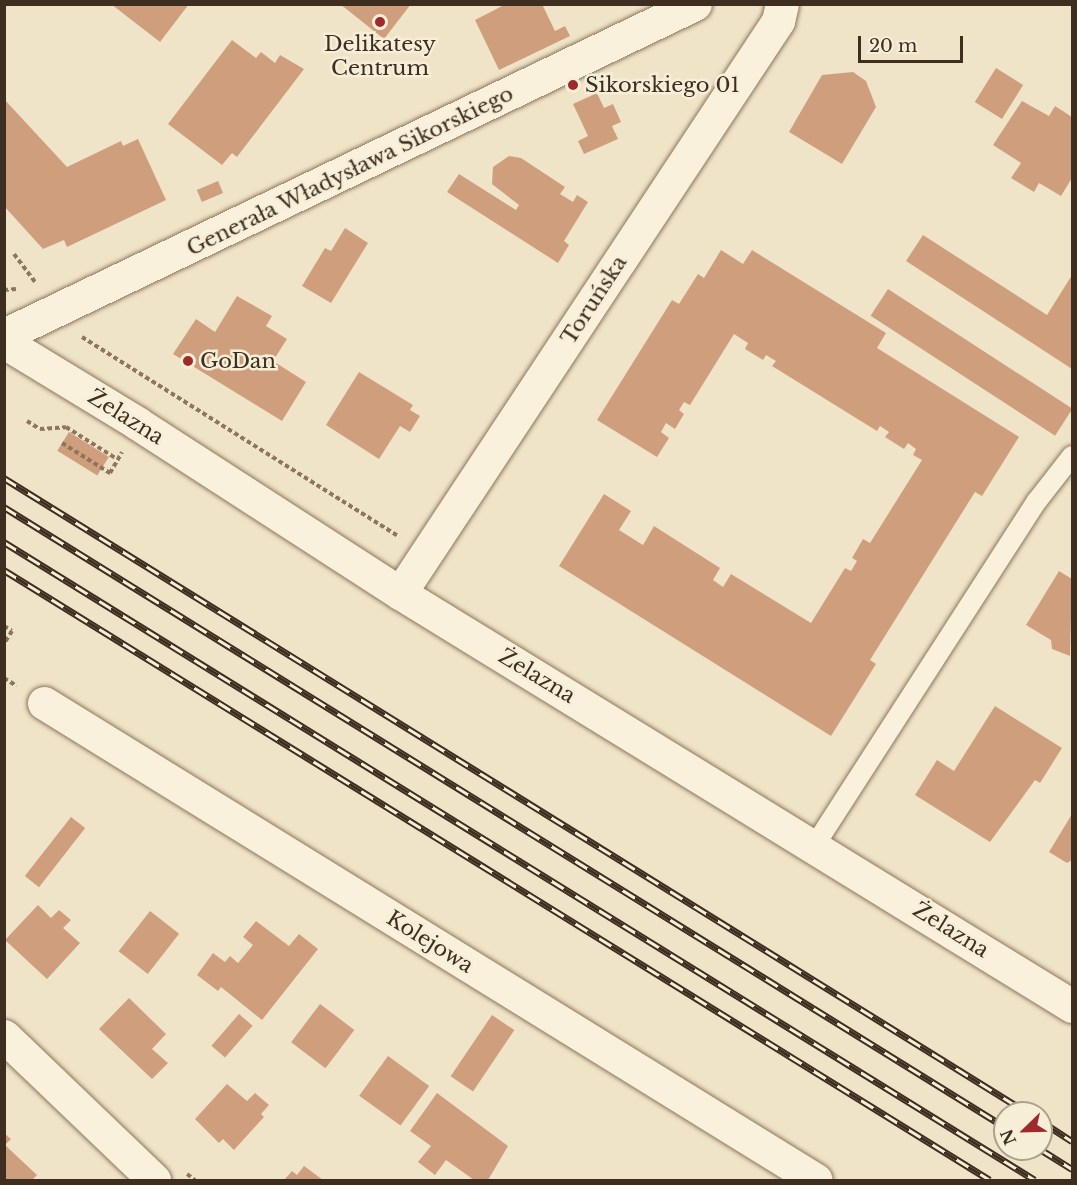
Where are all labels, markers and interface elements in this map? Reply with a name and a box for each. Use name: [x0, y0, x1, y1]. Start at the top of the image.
marker: Delikatesy Centrum: [373, 15, 387, 29]
scale bar: [861, 24, 966, 62]
place label: Delikatesy Centrum: [324, 31, 436, 81]
text: 20 m: [869, 35, 917, 57]
place label: Sikorskiego 01: [585, 72, 740, 98]
marker: Sikorskiego 01: [566, 78, 580, 92]
street label: Generała Władysława Sikorskiego: [182, 81, 518, 261]
street label: Toruńska: [556, 251, 632, 349]
place label: GoDan: [200, 348, 276, 374]
marker: GoDan: [181, 354, 195, 368]
street label: Żelazna: [84, 384, 168, 450]
street label: Żelazna: [494, 643, 580, 709]
street label: Żelazna: [909, 897, 993, 963]
street label: Kolejowa: [382, 906, 478, 978]
north arrow: [993, 1101, 1053, 1161]
text: N: [996, 1126, 1020, 1148]

